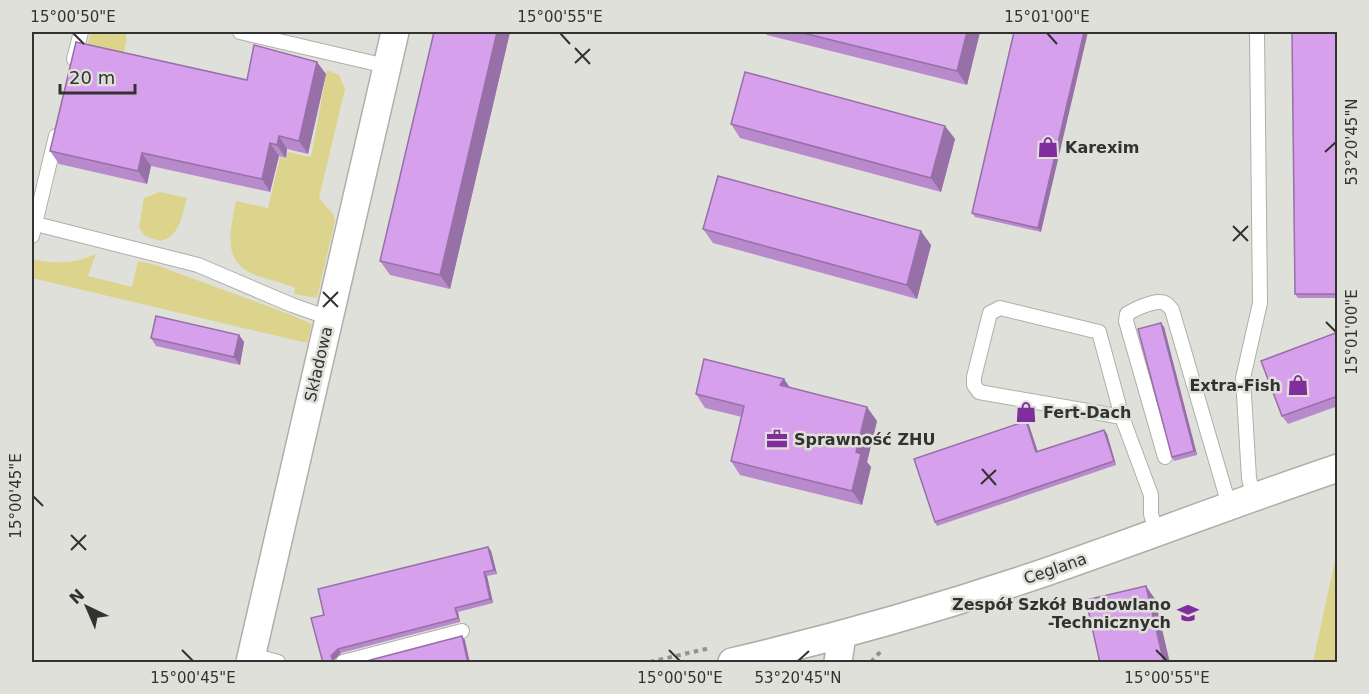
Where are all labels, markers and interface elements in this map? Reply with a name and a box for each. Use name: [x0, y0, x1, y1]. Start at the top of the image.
text: 15°00'50"E: [30, 8, 116, 26]
text: 15°00'55"E: [517, 8, 603, 26]
text: 15°01'00"E: [1004, 8, 1090, 26]
scale bar: [60, 57, 135, 95]
text: 20 m: [69, 67, 115, 88]
text: 53°20'45"N: [1343, 98, 1361, 186]
shop icon: Karexim: [1036, 135, 1060, 159]
place label: Karexim: [1065, 138, 1139, 157]
text: 15°01'00"E: [1343, 289, 1361, 375]
street label: Składowa: [301, 325, 336, 404]
shop icon: Extra-Fish: [1286, 373, 1310, 397]
place label: Extra-Fish: [1189, 376, 1281, 395]
shop icon: Fert-Dach: [1014, 400, 1038, 424]
place label: Fert-Dach: [1043, 403, 1131, 422]
office icon: Sprawność ZHU: [765, 427, 789, 451]
place label: Sprawność ZHU: [794, 430, 935, 449]
text: 15°00'45"E: [7, 453, 25, 539]
street label: Ceglana: [1021, 549, 1089, 588]
north arrow: [57, 577, 117, 637]
text: N: [66, 585, 88, 608]
place label: Zespół Szkół Budowlano -Technicznych: [952, 595, 1171, 632]
school or university icon: Zespół Szkół Budowlano -Technicznych: [1176, 601, 1200, 625]
text: 15°00'45"E: [150, 669, 236, 687]
text: 15°00'50"E: [637, 669, 723, 687]
text: 53°20'45"N: [754, 669, 842, 687]
text: 15°00'55"E: [1124, 669, 1210, 687]

